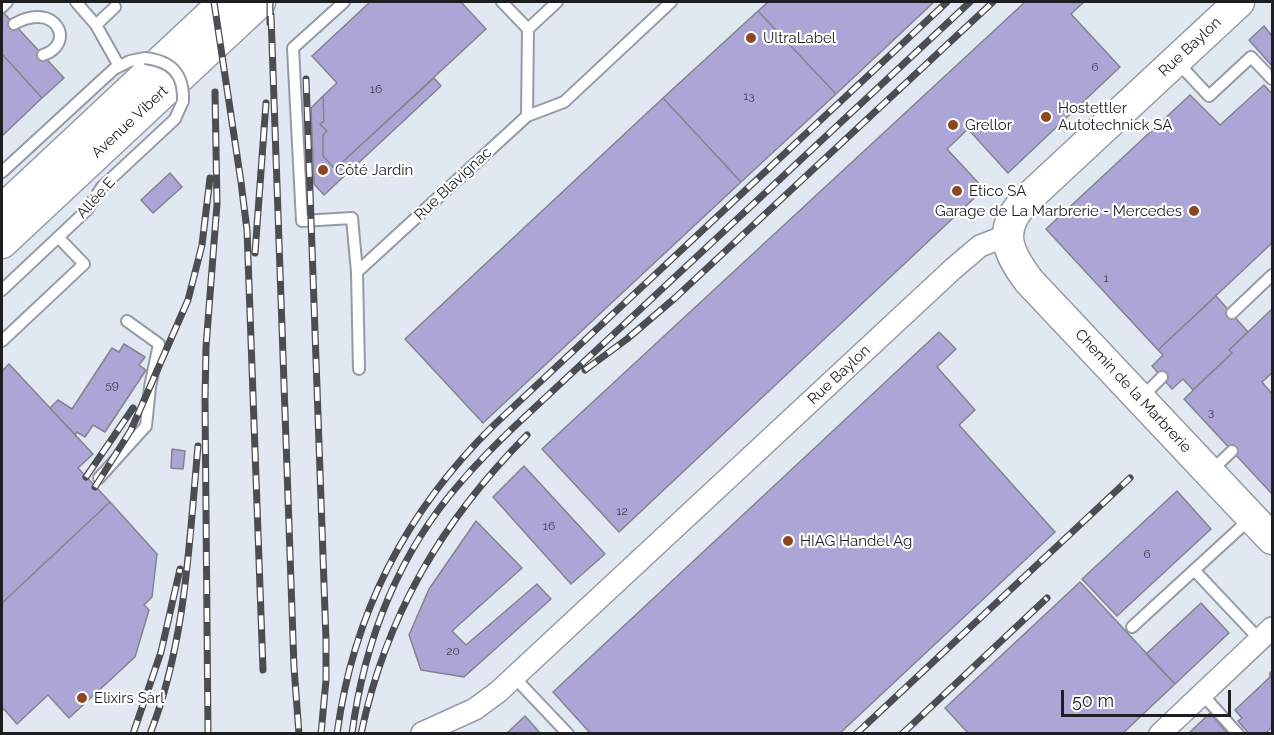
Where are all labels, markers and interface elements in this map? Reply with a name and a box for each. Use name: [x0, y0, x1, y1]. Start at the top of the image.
street label: Rue Baylon: [1155, 13, 1225, 81]
place label: UltraLabel: [763, 29, 836, 47]
marker: UltraLabel: [744, 31, 758, 45]
house number: 6: [1091, 60, 1099, 74]
street label: Avenue Vibert: [88, 82, 172, 162]
house number: 16: [370, 82, 382, 96]
house number: 13: [743, 89, 755, 103]
place label: Hostettler Autotechnick SA: [1058, 99, 1172, 134]
marker: Hostettler Autotechnick SA: [1039, 110, 1053, 124]
place label: Grellor: [965, 116, 1012, 134]
marker: Grellor: [946, 118, 960, 132]
street label: Rue Blavignac: [411, 144, 495, 224]
place label: Côté Jardin: [335, 161, 413, 179]
marker: Côté Jardin: [316, 163, 330, 177]
street label: Allée E: [73, 174, 119, 222]
place label: Etico SA: [969, 182, 1026, 200]
marker: Etico SA: [950, 184, 964, 198]
place label: Garage de La Marbrerie - Mercedes: [935, 202, 1182, 220]
marker: Garage de La Marbrerie - Mercedes: [1187, 204, 1201, 218]
house number: 1: [1103, 271, 1109, 285]
street label: Chemin de la Marbrerie: [1071, 325, 1195, 457]
street label: Rue Baylon: [804, 341, 874, 409]
house number: 59: [105, 378, 119, 392]
house number: 3: [1208, 405, 1214, 419]
house number: 12: [616, 504, 628, 518]
house number: 16: [543, 519, 555, 533]
place label: HIAG Handel Ag: [800, 532, 912, 550]
marker: HIAG Handel Ag: [781, 534, 795, 548]
house number: 6: [1143, 547, 1151, 561]
house number: 20: [446, 644, 460, 658]
scale bar: [1064, 678, 1234, 716]
place label: Elixirs Sàrl: [94, 689, 164, 707]
text: 50 m: [1072, 690, 1114, 711]
marker: Elixirs Sàrl: [75, 691, 89, 705]

